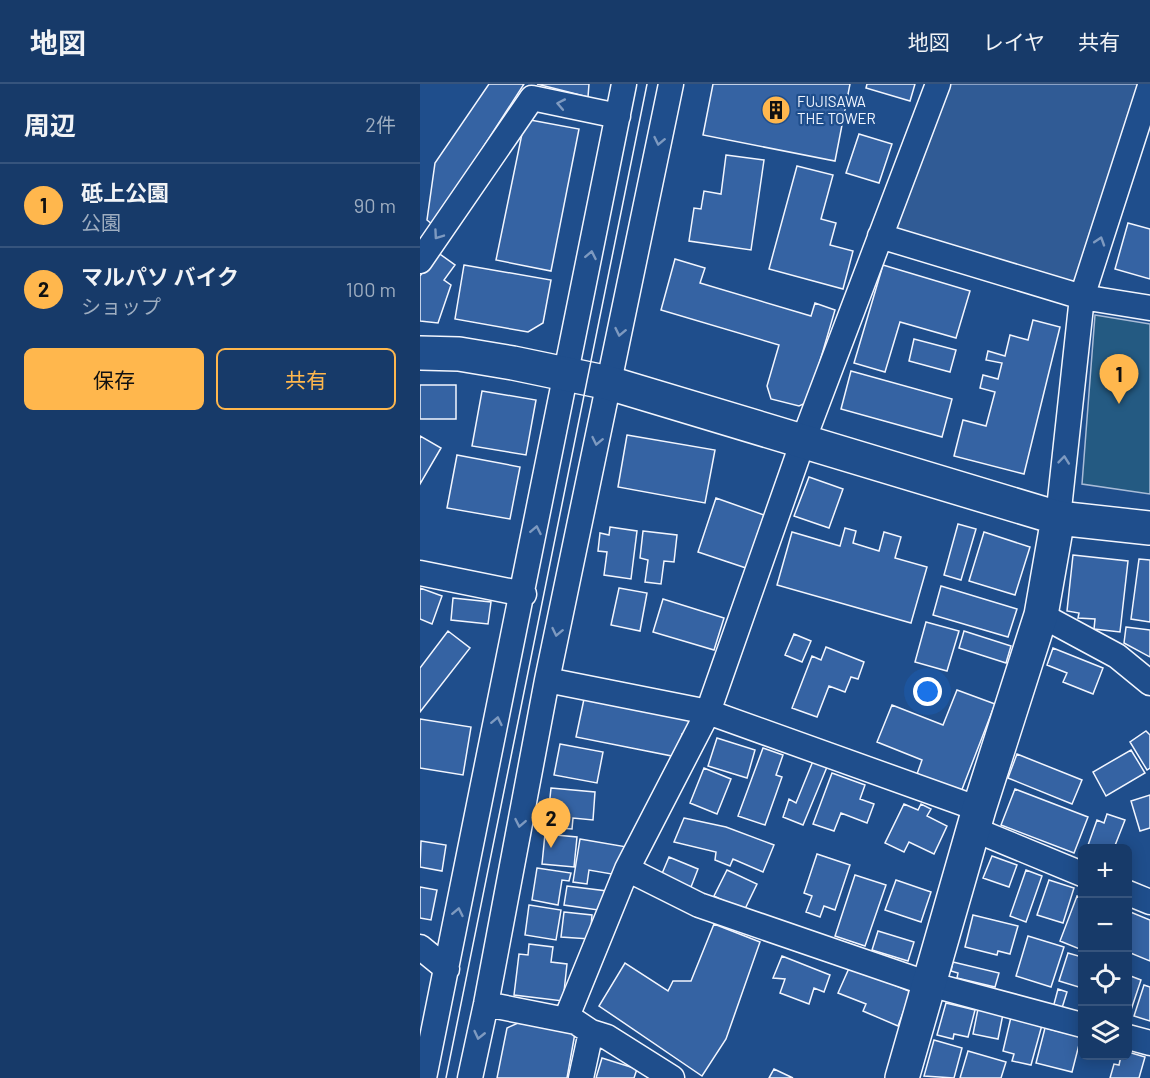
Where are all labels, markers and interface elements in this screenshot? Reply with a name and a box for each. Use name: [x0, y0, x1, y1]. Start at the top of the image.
text: 地図: [30, 25, 86, 59]
text: 地図: [908, 29, 950, 54]
text: レイヤ: [983, 29, 1045, 54]
text: 共有: [1078, 29, 1120, 54]
place label: FUJISAWA THE TOWER: [797, 92, 876, 127]
building icon: FUJISAWA THE TOWER: [760, 94, 792, 126]
one-way arrow: [556, 98, 566, 111]
text: 周辺: [24, 109, 76, 140]
text: 2件: [365, 112, 396, 136]
one-way arrow: [653, 136, 666, 146]
text: 砥上公園: [81, 179, 169, 205]
text: 1: [40, 193, 47, 217]
text: 90 m: [354, 193, 396, 217]
text: 公園: [81, 210, 121, 234]
one-way arrow: [434, 228, 445, 239]
one-way arrow: [1093, 236, 1105, 247]
one-way arrow: [584, 250, 597, 260]
text: マルパソ バイク: [81, 263, 239, 289]
text: 2: [38, 277, 49, 301]
text: 100 m: [346, 277, 396, 301]
text: ショップ: [81, 294, 161, 318]
one-way arrow: [614, 327, 627, 337]
button: 保存: [24, 348, 204, 410]
button: 共有: [216, 348, 396, 410]
pin: 1: [1100, 354, 1138, 404]
one-way arrow: [591, 435, 604, 445]
one-way arrow: [1057, 456, 1070, 465]
one-way arrow: [529, 525, 542, 535]
one-way arrow: [551, 626, 564, 636]
your location: [913, 677, 942, 706]
one-way arrow: [490, 716, 503, 726]
pin: 2: [532, 798, 570, 848]
one-way arrow: [514, 818, 527, 828]
map controls: [1078, 844, 1132, 1060]
button: +: [1078, 844, 1132, 898]
button: −: [1078, 898, 1132, 952]
one-way arrow: [451, 907, 464, 917]
button: locate: [1078, 952, 1132, 1006]
button: layers: [1078, 1006, 1132, 1060]
one-way arrow: [474, 1030, 487, 1040]

